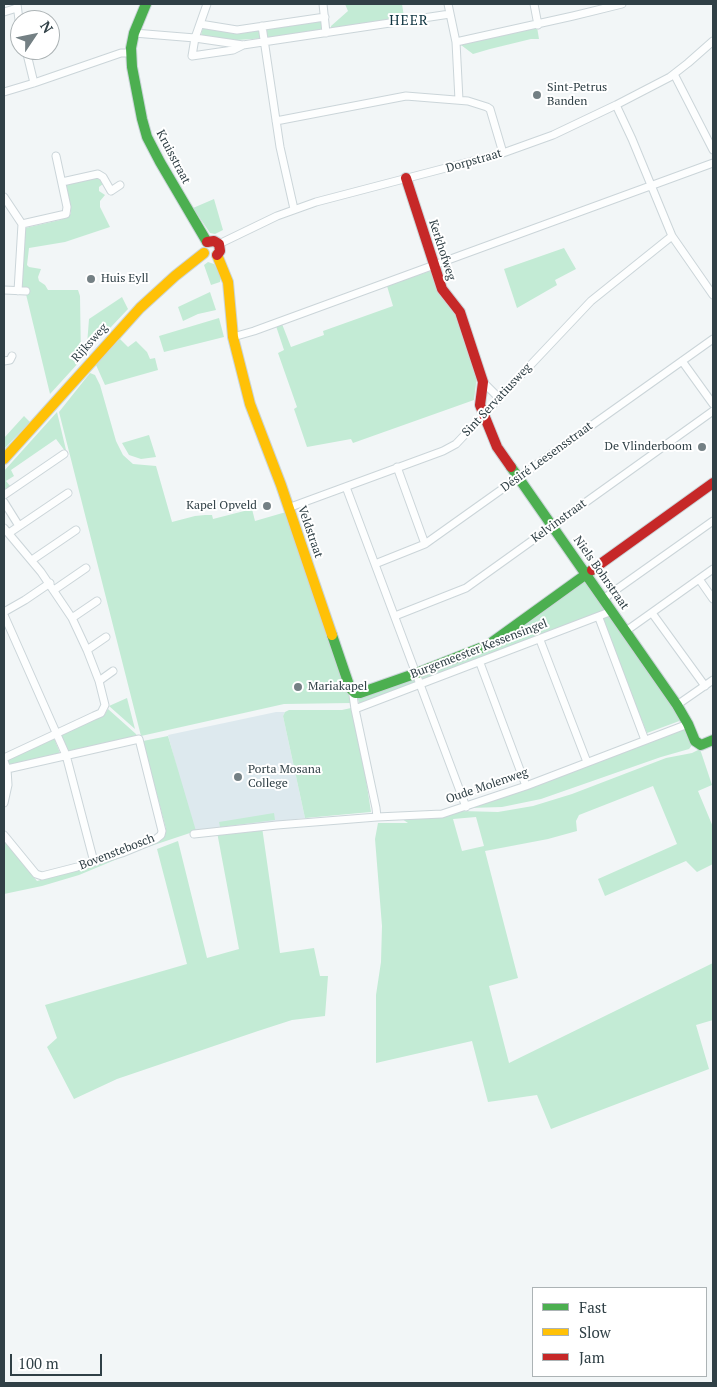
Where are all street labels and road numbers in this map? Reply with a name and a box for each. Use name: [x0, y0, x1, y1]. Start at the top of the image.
street label: Kruisstraat: [153, 128, 193, 186]
street label: Dorpstraat: [444, 146, 504, 176]
street label: Kerkhofweg: [425, 218, 459, 282]
street label: Rijksweg: [69, 321, 111, 365]
street label: Sint Servatiusweg: [459, 360, 535, 440]
street label: Désiré Leesensstraat: [498, 419, 596, 495]
street label: Kelvinstraat: [529, 496, 589, 546]
street label: Veldstraat: [294, 504, 326, 560]
street label: Niels Bohrstraat: [570, 533, 632, 613]
street label: Burgemeester Kessensingel: [408, 616, 550, 682]
street label: Oude Molenweg: [444, 765, 530, 807]
street label: Bovenstebosch: [77, 831, 157, 873]

